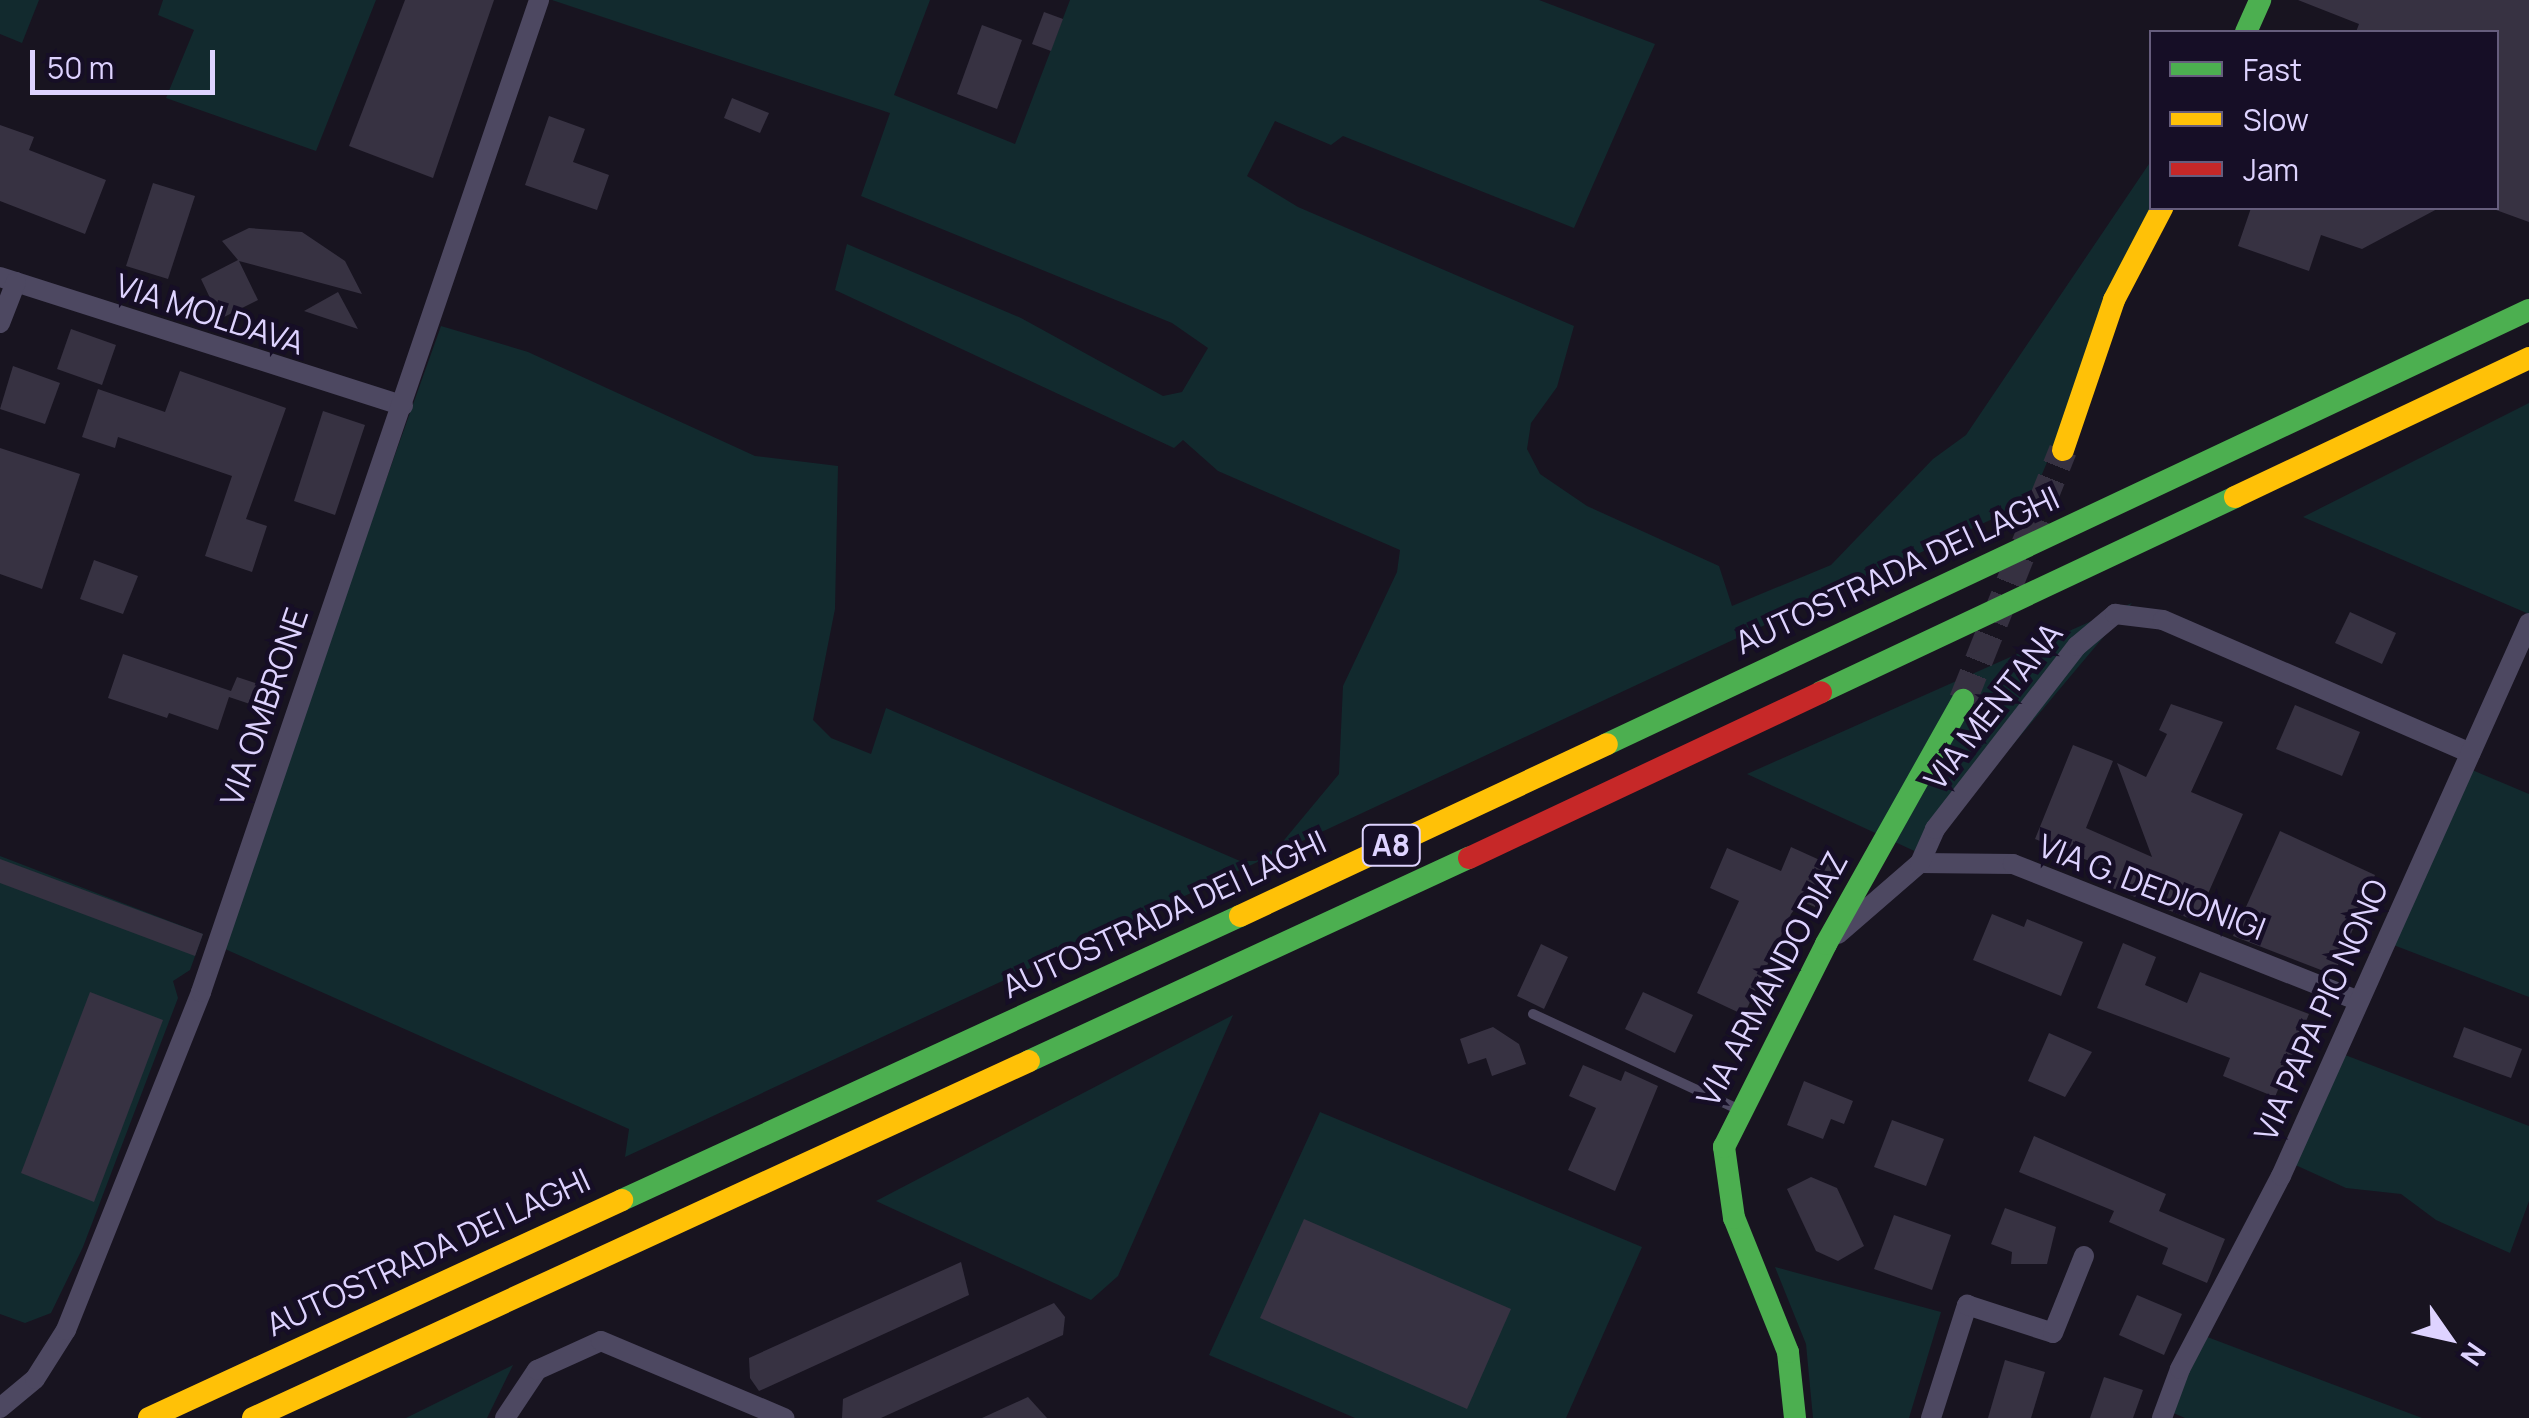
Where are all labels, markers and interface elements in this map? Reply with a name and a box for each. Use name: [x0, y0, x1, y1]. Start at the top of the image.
scale bar: [35, 30, 220, 92]
legend: [2149, 30, 2499, 210]
text: 50 m: [47, 47, 114, 88]
text: Fast: [2243, 49, 2302, 90]
text: Slow: [2243, 99, 2309, 140]
text: Jam: [2243, 149, 2299, 190]
street label: VIA MOLDAVA: [111, 265, 309, 363]
street label: AUTOSTRADA DEI LAGHI: [1729, 478, 2065, 662]
street label: VIA OMBRONE: [212, 603, 316, 811]
street label: VIA MENTANA: [1916, 615, 2070, 797]
road number: A8: [1361, 820, 1421, 870]
street label: AUTOSTRADA DEI LAGHI: [996, 822, 1332, 1006]
street label: VIA G. DEDIONIGI: [2033, 826, 2271, 948]
street label: VIA ARMANDO DIAZ: [1689, 845, 1855, 1113]
street label: VIA PAPA PIO NONO: [2246, 873, 2396, 1147]
street label: AUTOSTRADA DEI LAGHI: [260, 1160, 596, 1344]
north arrow: [2399, 1288, 2499, 1388]
text: N: [2453, 1336, 2495, 1374]

